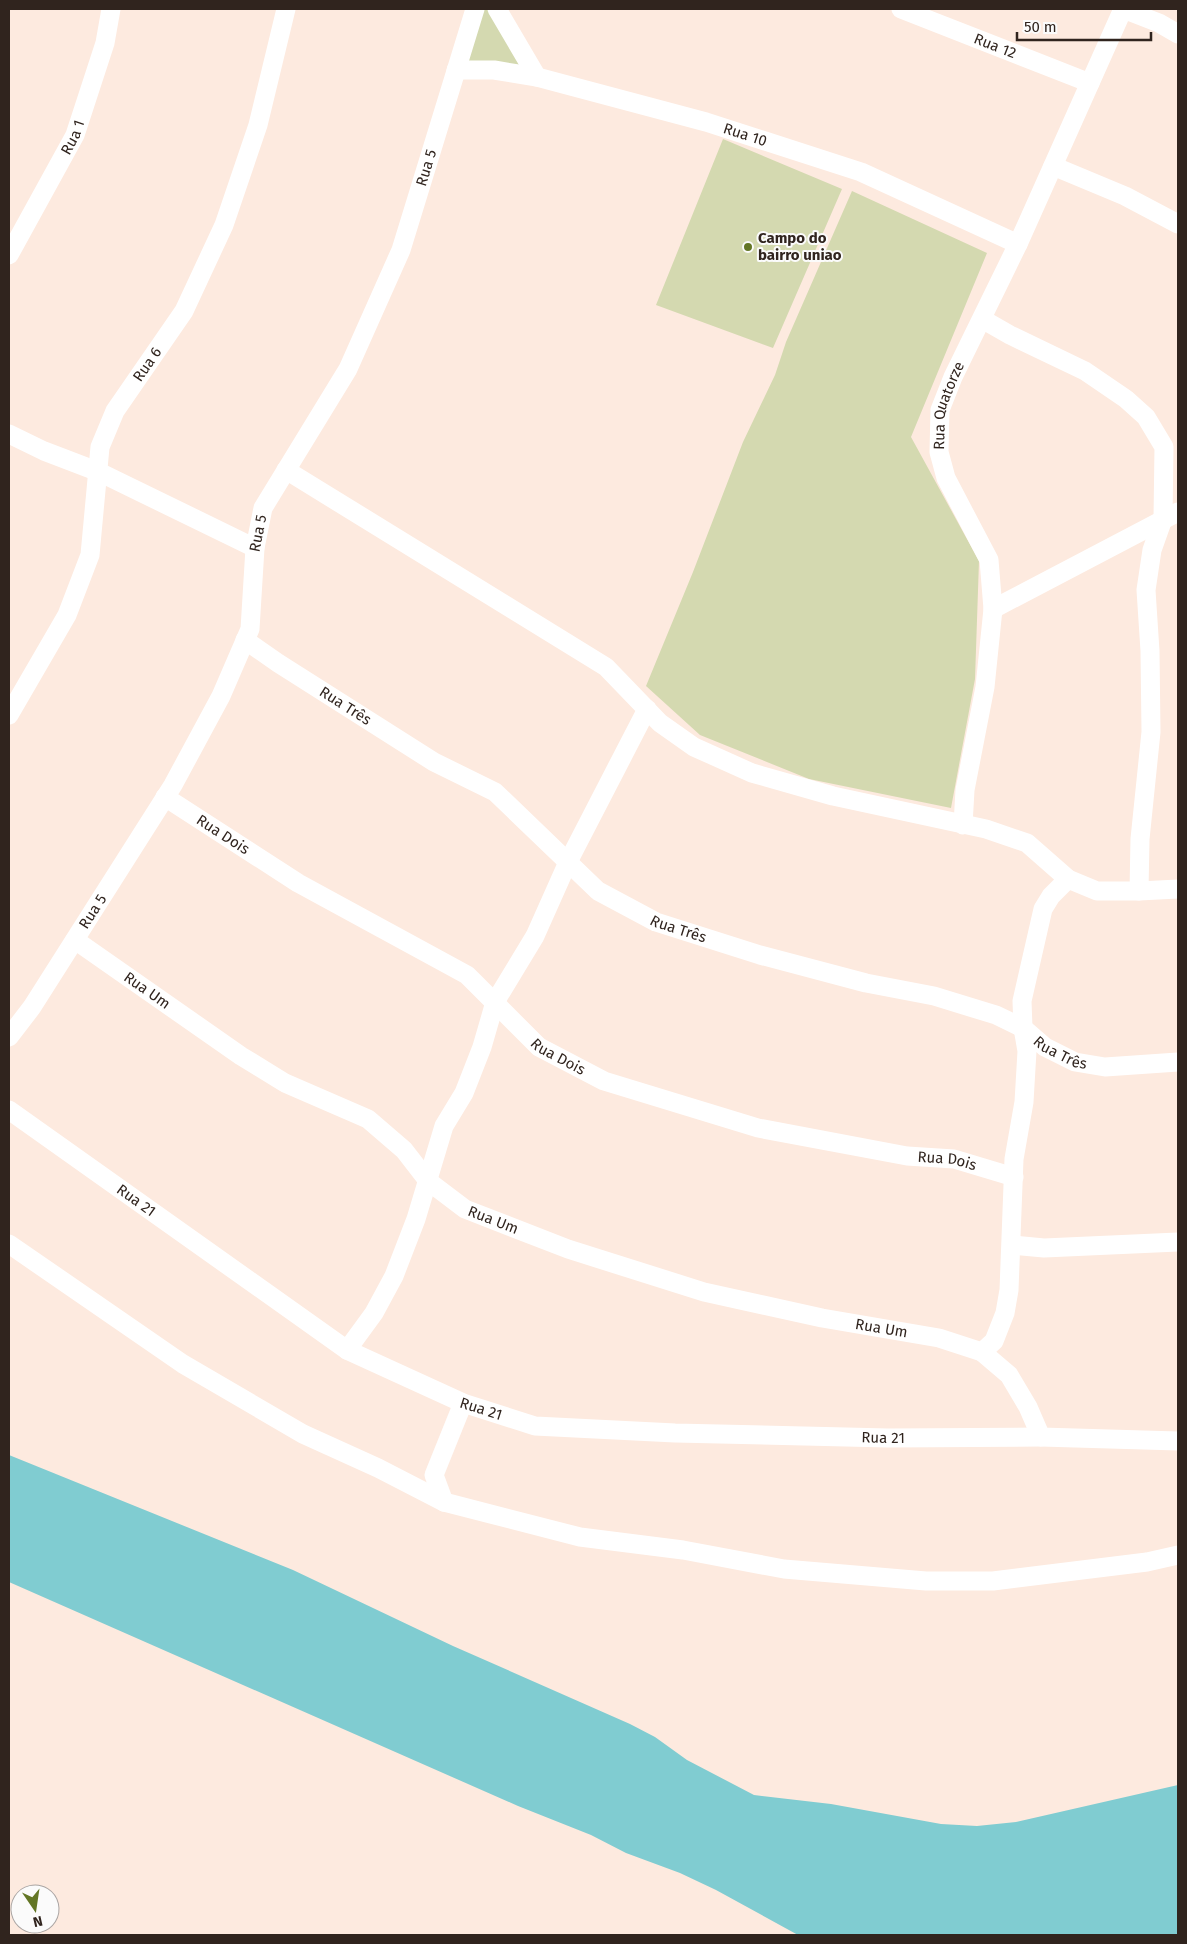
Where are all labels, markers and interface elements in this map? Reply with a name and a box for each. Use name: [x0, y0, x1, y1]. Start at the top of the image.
scale bar: [1017, 10, 1151, 42]
text: 50 m: [1024, 18, 1057, 36]
street label: Rua 12: [971, 29, 1019, 62]
street label: Rua 1: [57, 118, 88, 158]
street label: Rua 10: [721, 119, 769, 150]
street label: Rua 5: [412, 147, 440, 188]
place label: Campo do bairro uniao: [758, 229, 842, 264]
marker: Campo do bairro uniao: [742, 241, 754, 253]
street label: Rua 6: [129, 344, 165, 385]
street label: Rua Quatorze: [930, 358, 968, 450]
street label: Rua 5: [245, 513, 270, 554]
street label: Rua Três: [316, 683, 375, 729]
street label: Rua Dois: [193, 811, 253, 858]
street label: Rua 5: [75, 891, 110, 932]
street label: Rua Três: [647, 911, 709, 946]
street label: Rua Um: [120, 968, 174, 1013]
street label: Rua Três: [1030, 1032, 1088, 1073]
street label: Rua Dois: [527, 1035, 589, 1079]
street label: Rua Dois: [917, 1148, 979, 1174]
street label: Rua 21: [113, 1180, 159, 1220]
street label: Rua Um: [465, 1202, 521, 1238]
street label: Rua Um: [854, 1315, 909, 1341]
street label: Rua 21: [458, 1394, 504, 1424]
street label: Rua 21: [861, 1428, 905, 1447]
north arrow: [10, 1884, 60, 1934]
text: N: [31, 1912, 44, 1931]

